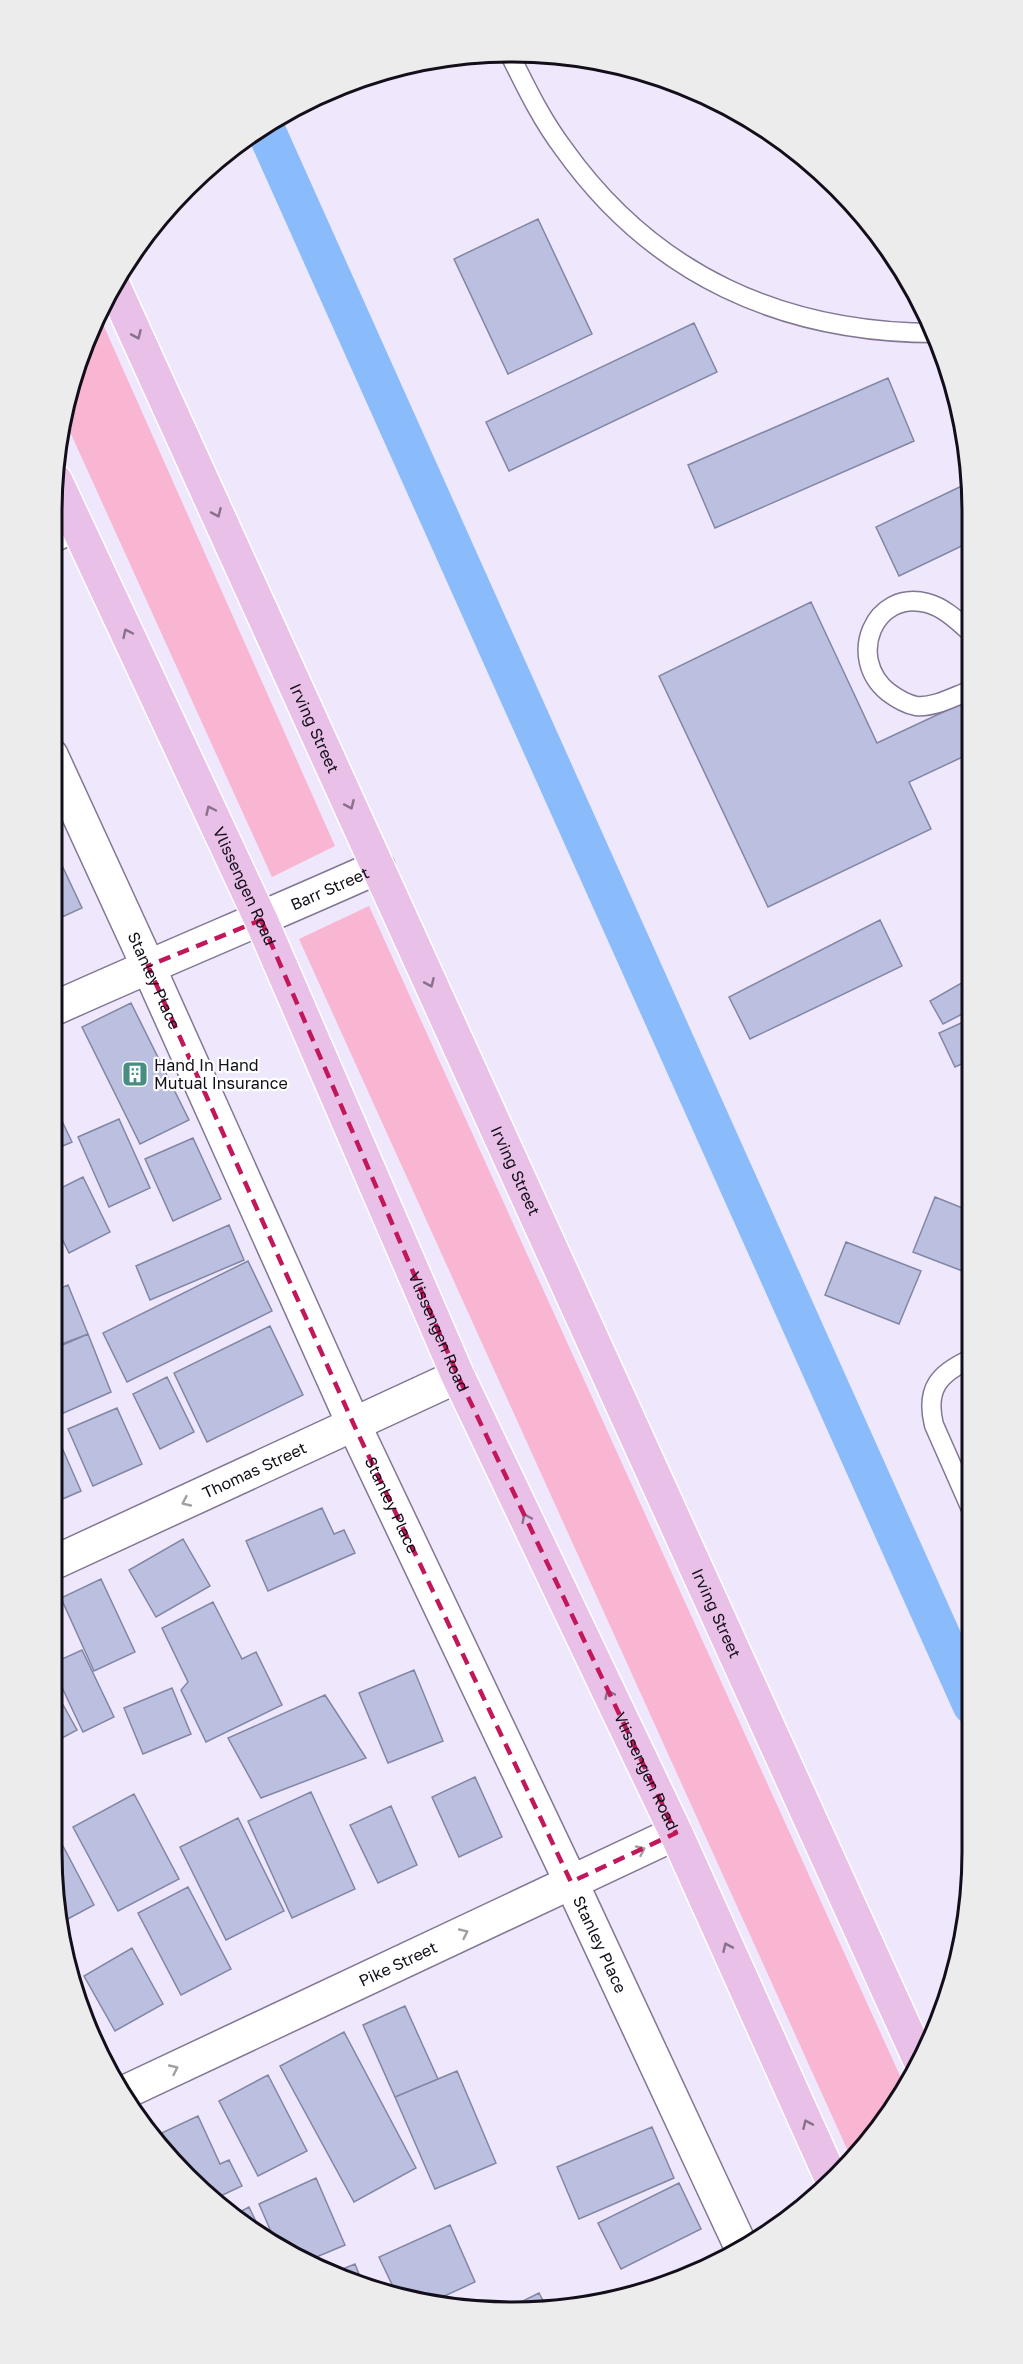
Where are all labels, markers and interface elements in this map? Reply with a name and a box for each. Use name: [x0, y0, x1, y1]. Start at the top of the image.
one-way arrow: [129, 329, 141, 340]
one-way arrow: [210, 507, 222, 518]
one-way arrow: [123, 629, 135, 640]
street label: Irving Street: [286, 680, 344, 776]
one-way arrow: [342, 799, 354, 810]
one-way arrow: [205, 805, 217, 816]
street label: Vlissengen Road: [209, 824, 281, 949]
street label: Barr Street: [287, 862, 372, 914]
street label: Stanley Place: [124, 929, 185, 1032]
one-way arrow: [423, 976, 435, 987]
place label: Hand In Hand Mutual Insurance: [154, 1055, 288, 1093]
building icon: Hand In Hand Mutual Insurance: [120, 1059, 150, 1089]
street label: Irving Street: [487, 1123, 545, 1219]
street label: Vlissengen Road: [404, 1269, 474, 1395]
street label: Thomas Street: [199, 1437, 310, 1503]
street label: Stanley Place: [361, 1453, 424, 1557]
one-way arrow: [182, 1495, 193, 1507]
one-way arrow: [521, 1513, 533, 1524]
street label: Irving Street: [688, 1565, 746, 1661]
one-way arrow: [605, 1689, 617, 1700]
street label: Vlissengen Road: [610, 1709, 683, 1833]
one-way arrow: [634, 1845, 645, 1857]
street label: Stanley Place: [569, 1893, 631, 1996]
one-way arrow: [458, 1928, 469, 1940]
street label: Pike Street: [356, 1937, 440, 1991]
one-way arrow: [722, 1942, 734, 1953]
one-way arrow: [167, 2065, 178, 2077]
one-way arrow: [802, 2120, 814, 2131]

